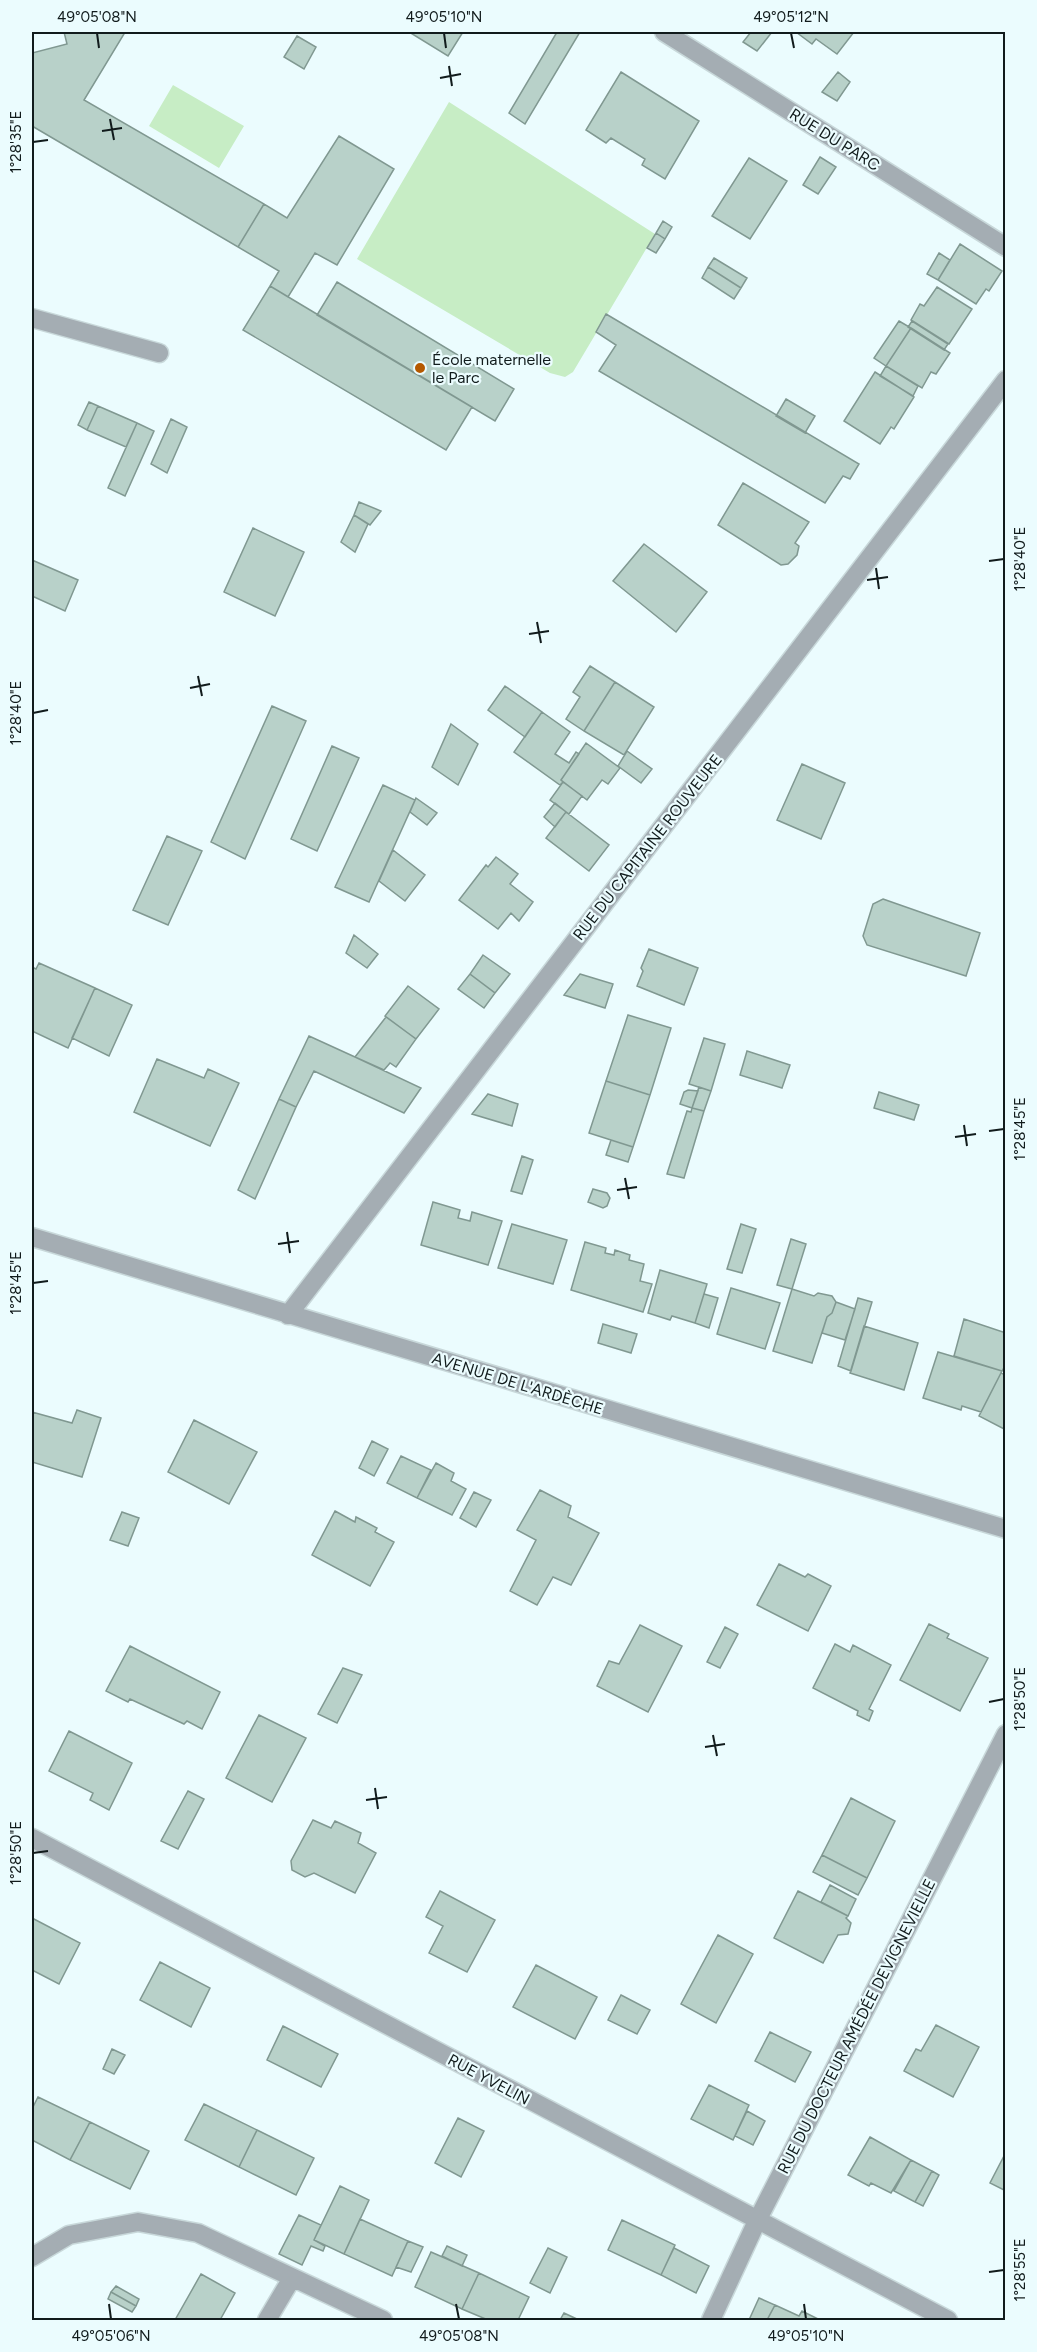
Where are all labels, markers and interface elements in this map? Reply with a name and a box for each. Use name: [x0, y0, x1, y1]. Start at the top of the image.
text: 49°05'08"N: [57, 8, 137, 26]
text: 49°05'10"N: [406, 8, 482, 26]
text: 49°05'12"N: [753, 8, 829, 26]
street label: RUE DU PARC: [786, 104, 883, 175]
text: 1°28'35"E: [7, 111, 25, 173]
place label: École maternelle le Parc: [432, 350, 551, 387]
marker: École maternelle le Parc: [413, 361, 427, 375]
text: 1°28'40"E: [1011, 527, 1029, 591]
text: 1°28'40"E: [7, 681, 25, 745]
street label: RUE DU CAPITAINE ROUVEURE: [569, 751, 726, 944]
text: 1°28'45"E: [1011, 1097, 1029, 1161]
text: 1°28'45"E: [7, 1251, 25, 1315]
street label: AVENUE DE L'ARDÈCHE: [430, 1348, 606, 1419]
text: 1°28'50"E: [1011, 1667, 1029, 1731]
text: 1°28'50"E: [7, 1821, 25, 1885]
street label: RUE DU DOCTEUR AMÉDÉE DEVIGNEVIELLE: [773, 1876, 939, 2177]
street label: RUE YVELIN: [445, 2050, 533, 2109]
text: 1°28'55"E: [1011, 2238, 1029, 2302]
text: 49°05'06"N: [71, 2327, 151, 2345]
text: 49°05'08"N: [419, 2327, 499, 2345]
text: 49°05'10"N: [768, 2327, 844, 2345]

